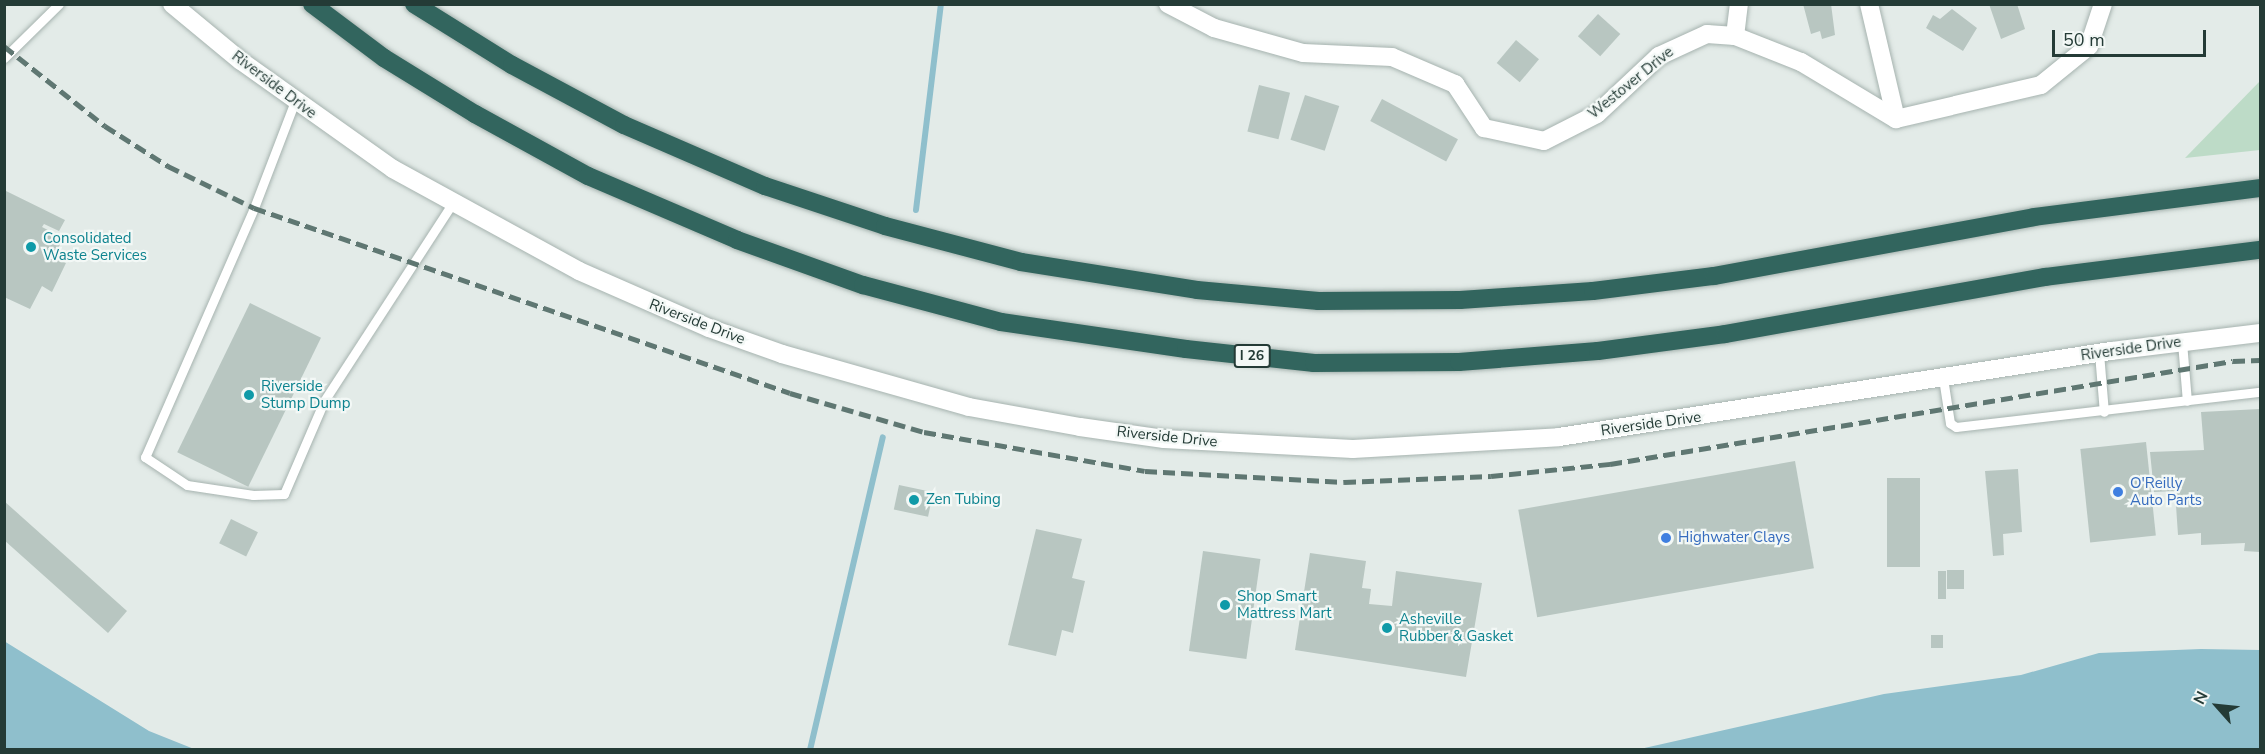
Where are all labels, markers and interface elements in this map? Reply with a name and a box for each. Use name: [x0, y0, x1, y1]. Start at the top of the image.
scale bar: [2055, 18, 2210, 56]
text: 50 m: [2063, 28, 2105, 52]
street label: Westover Drive: [1585, 43, 1677, 123]
street label: Riverside Drive: [228, 47, 320, 123]
place label: Consolidated Waste Services: [43, 229, 147, 264]
marker: Consolidated Waste Services: [24, 240, 38, 254]
street label: Riverside Drive: [647, 295, 747, 349]
street label: Riverside Drive: [2080, 333, 2182, 365]
road number: I 26: [1232, 345, 1272, 367]
place label: Riverside Stump Dump: [261, 377, 350, 412]
marker: Riverside Stump Dump: [242, 388, 256, 402]
street label: Riverside Drive: [1600, 408, 1702, 440]
street label: Riverside Drive: [1116, 423, 1218, 451]
place label: O'Reilly Auto Parts: [2130, 474, 2202, 509]
marker: O'Reilly Auto Parts: [2111, 485, 2125, 499]
place label: Zen Tubing: [926, 491, 1001, 509]
marker: Zen Tubing: [907, 493, 921, 507]
place label: Highwater Clays: [1678, 529, 1790, 547]
marker: Highwater Clays: [1659, 531, 1673, 545]
place label: Shop Smart Mattress Mart: [1237, 587, 1331, 622]
marker: Shop Smart Mattress Mart: [1218, 598, 1232, 612]
place label: Asheville Rubber & Gasket: [1399, 610, 1513, 645]
marker: Asheville Rubber & Gasket: [1380, 621, 1394, 635]
north arrow: [2187, 676, 2247, 736]
text: N: [2188, 688, 2213, 708]

